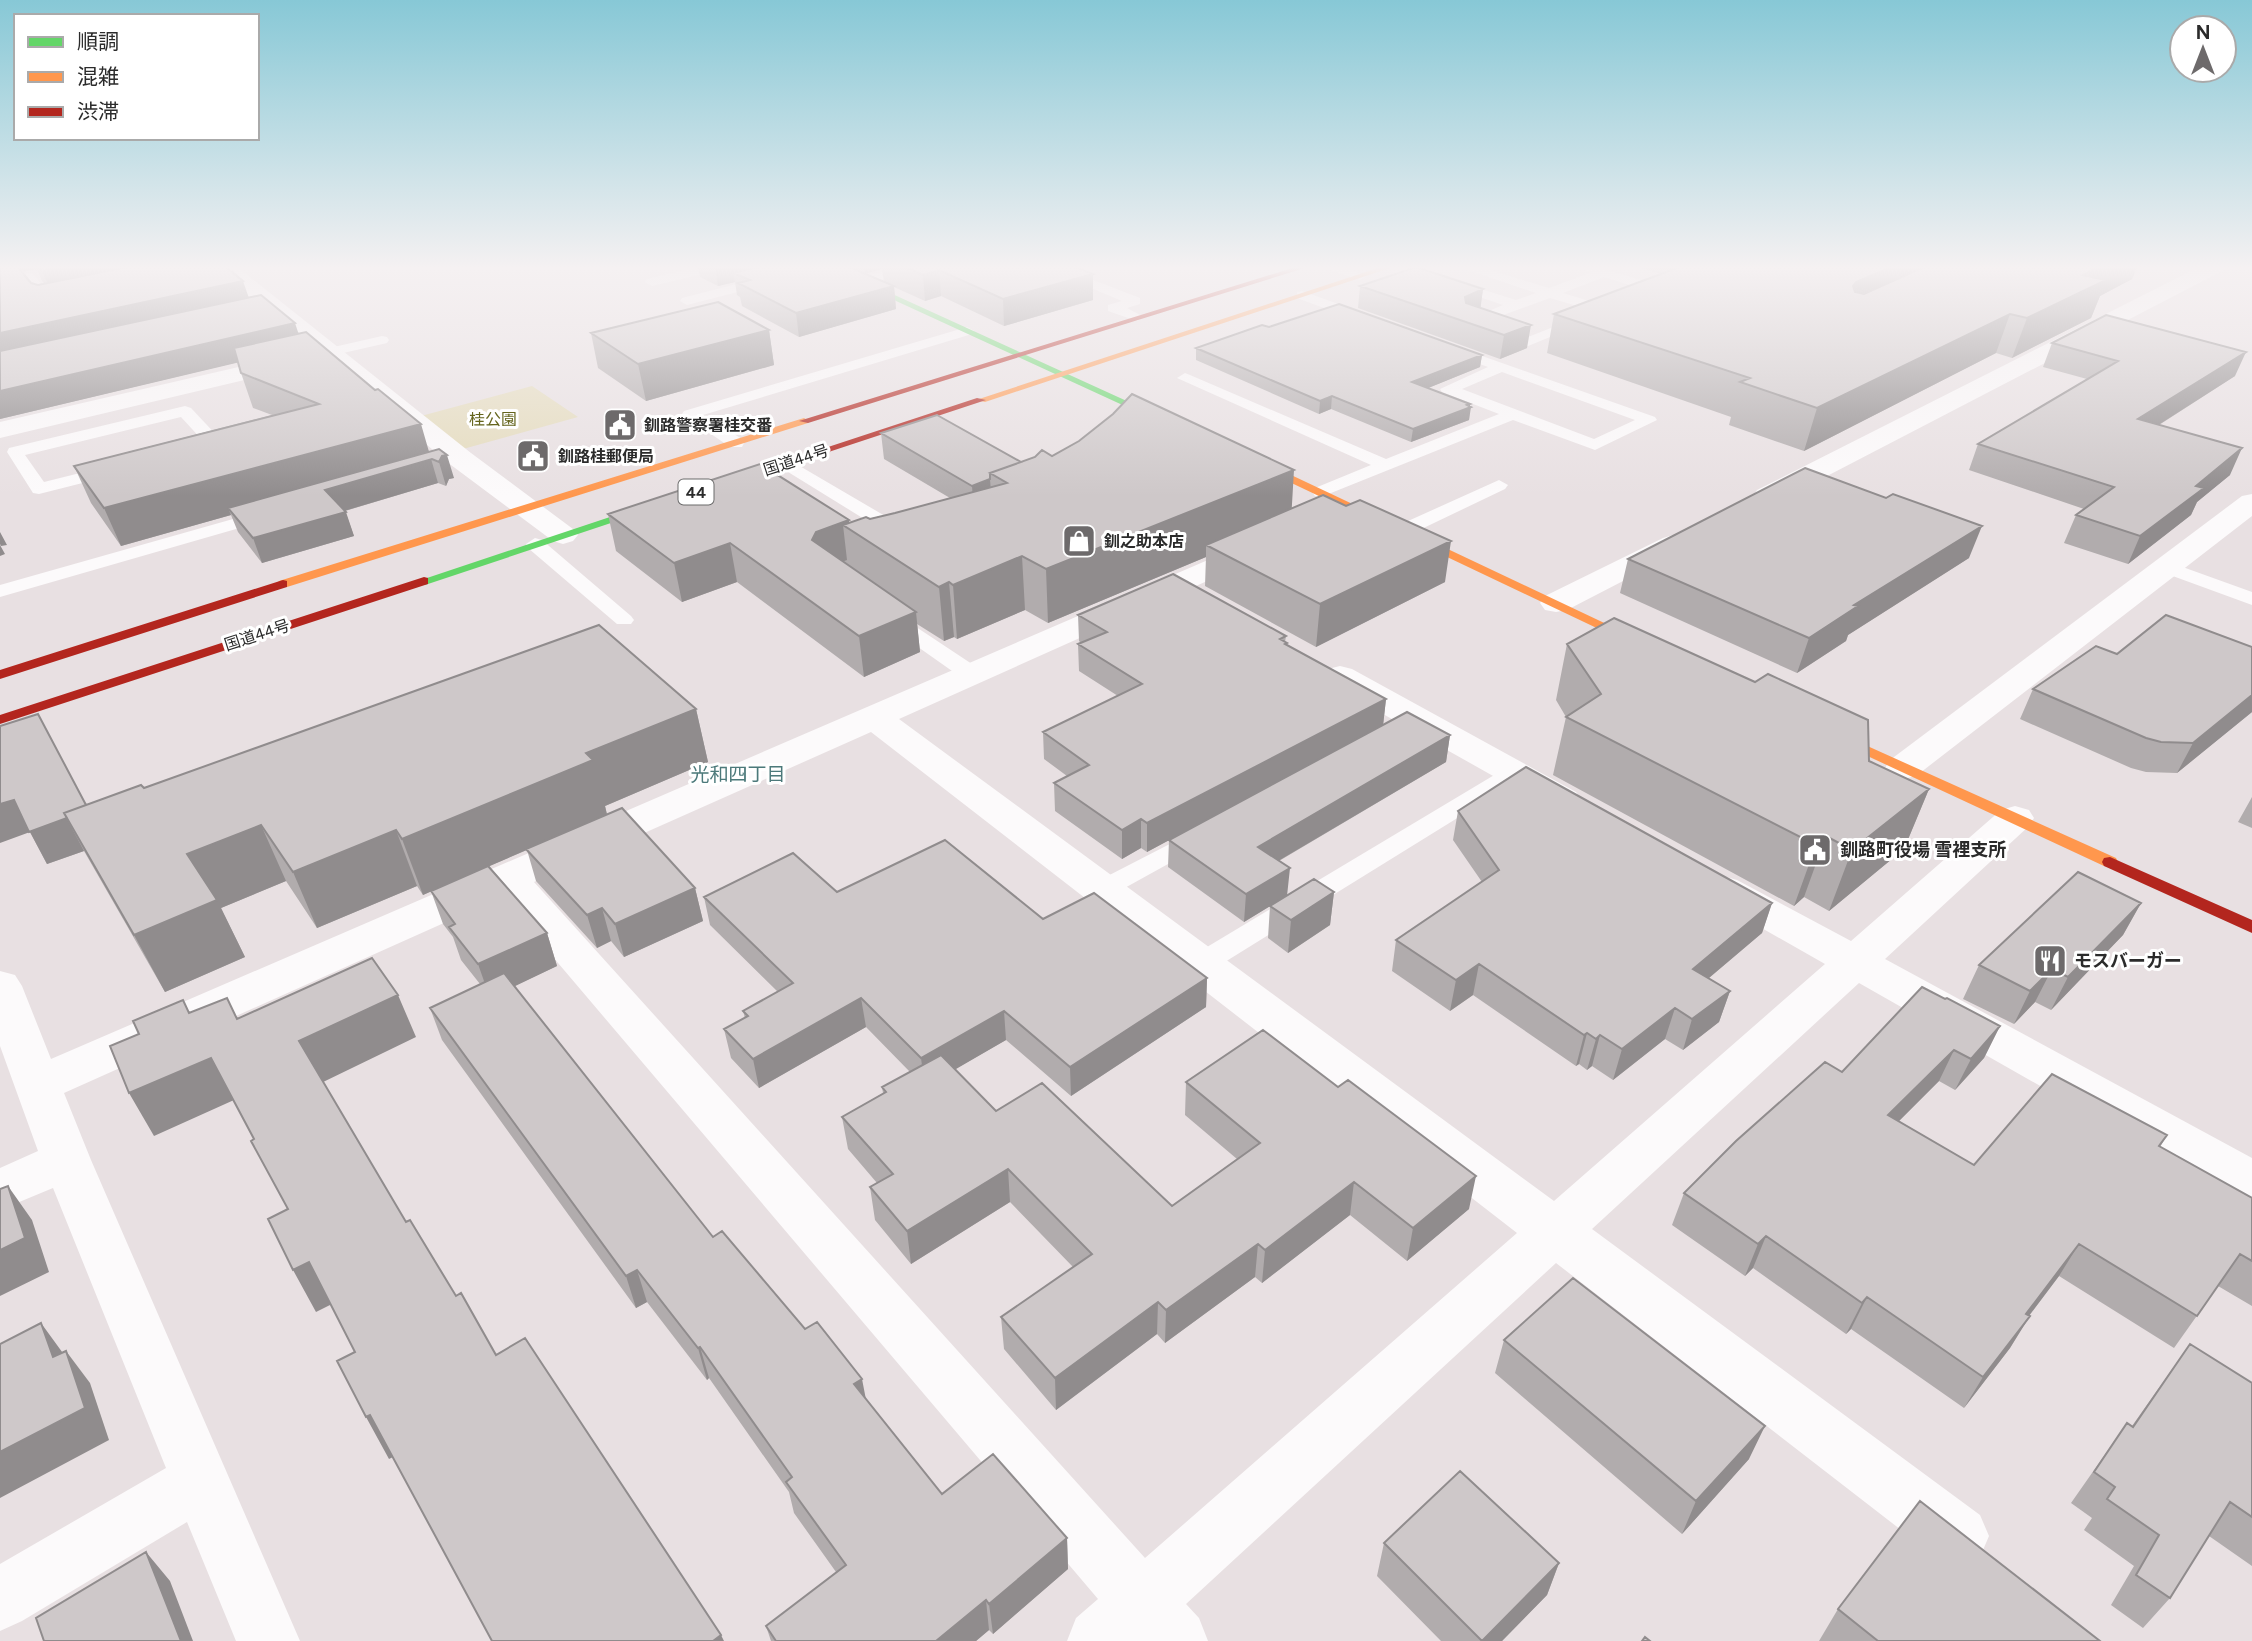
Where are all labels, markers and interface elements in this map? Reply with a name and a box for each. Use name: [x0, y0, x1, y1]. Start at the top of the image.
legend: [14, 14, 259, 140]
north arrow: [2168, 14, 2238, 84]
text: N: [2196, 21, 2210, 44]
text: 順調: [77, 29, 119, 54]
text: 混雑: [77, 64, 119, 89]
text: 渋滞: [77, 99, 119, 124]
public building icon: 釧路警察署桂交番: [601, 406, 639, 444]
park label: 桂公園: [469, 410, 517, 429]
place label: 釧路警察署桂交番: [644, 416, 772, 435]
public building icon: 釧路桂郵便局: [514, 437, 552, 475]
street label: 国道44号: [761, 440, 831, 480]
place label: 釧路桂郵便局: [558, 447, 654, 466]
road number: 44: [678, 480, 714, 505]
shop icon: 釧之助本店: [1060, 522, 1098, 560]
place label: 釧之助本店: [1104, 532, 1184, 551]
street label: 国道44号: [222, 615, 292, 655]
district label: 光和四丁目: [690, 763, 786, 786]
public building icon: 釧路町役場 雪裡支所: [1796, 831, 1834, 869]
place label: 釧路町役場 雪裡支所: [1840, 839, 2006, 861]
restaurant icon: モスバーガー: [2031, 942, 2069, 980]
place label: モスバーガー: [2074, 950, 2182, 972]

